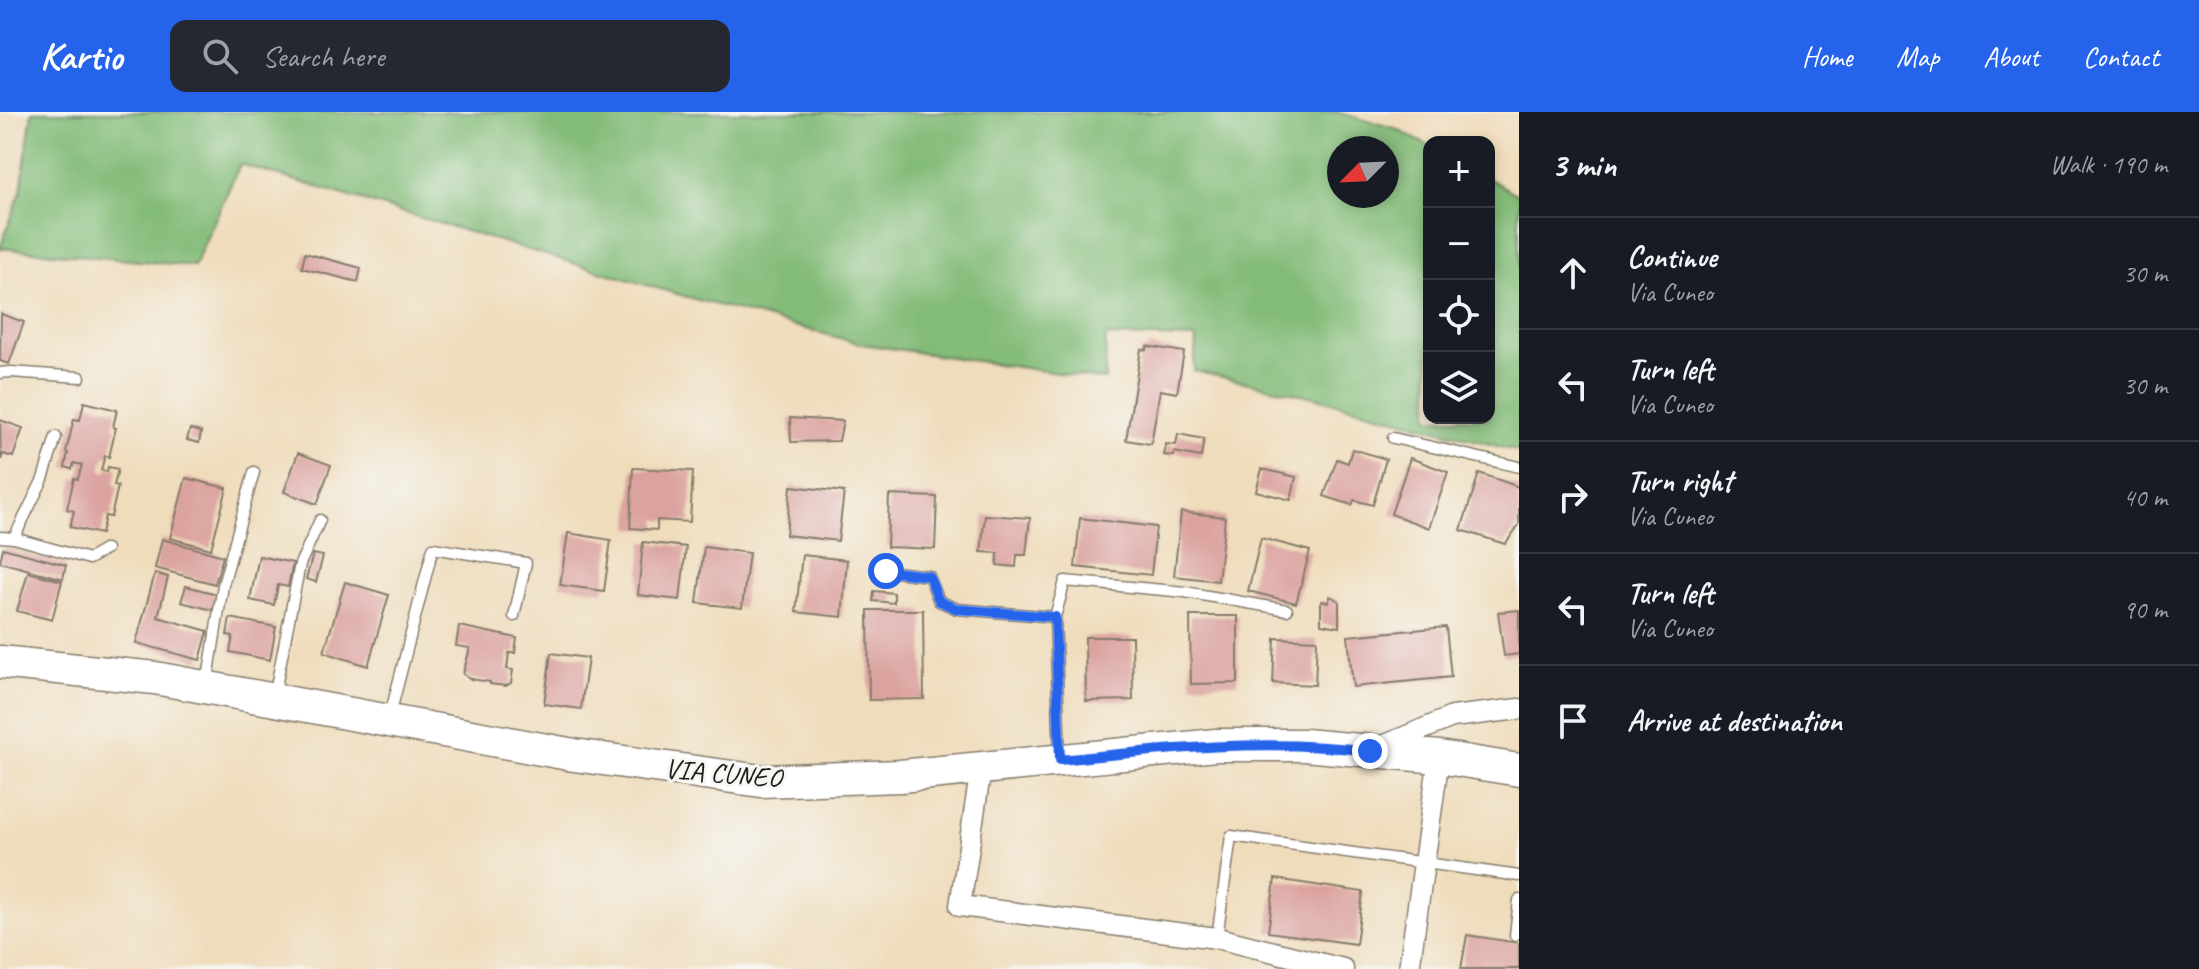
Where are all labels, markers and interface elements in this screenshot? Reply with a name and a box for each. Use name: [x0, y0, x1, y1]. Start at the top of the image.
search box: [170, 20, 730, 92]
text: Kartio: [40, 33, 122, 80]
icon: search: [198, 34, 242, 78]
text: Search here: [262, 37, 384, 75]
text: Home: [1802, 39, 1852, 74]
text: Map: [1896, 39, 1939, 74]
text: About: [1983, 39, 2039, 74]
text: Contact: [2083, 39, 2159, 74]
north arrow: [1327, 136, 1399, 208]
map controls: [1423, 136, 1495, 424]
button: +: [1423, 136, 1495, 208]
text: 3 min: [1551, 143, 1616, 186]
text: Walk · 190 m: [2050, 148, 2167, 181]
button: −: [1423, 208, 1495, 280]
text: Continue: [1627, 238, 1717, 276]
icon: ahead: [1551, 251, 1595, 295]
text: 30 m: [2123, 257, 2167, 290]
text: Via Cuneo: [1627, 276, 1713, 309]
button: locate: [1423, 280, 1495, 352]
text: Turn left: [1627, 350, 1714, 388]
button: layers: [1423, 352, 1495, 424]
icon: left: [1551, 363, 1595, 407]
text: 30 m: [2123, 369, 2167, 402]
text: Via Cuneo: [1627, 388, 1713, 421]
text: Turn right: [1627, 462, 1732, 500]
icon: right: [1551, 475, 1595, 519]
text: 40 m: [2123, 481, 2167, 514]
text: Via Cuneo: [1627, 500, 1713, 533]
route start: [868, 553, 904, 589]
text: Turn left: [1627, 574, 1714, 612]
icon: left: [1551, 587, 1595, 631]
text: 90 m: [2123, 593, 2167, 626]
text: Via Cuneo: [1627, 612, 1713, 645]
icon: arrive: [1551, 699, 1595, 743]
text: Arrive at destination: [1627, 702, 1842, 740]
route end: [1352, 733, 1388, 769]
street label: VIA CUNEO: [663, 750, 786, 796]

